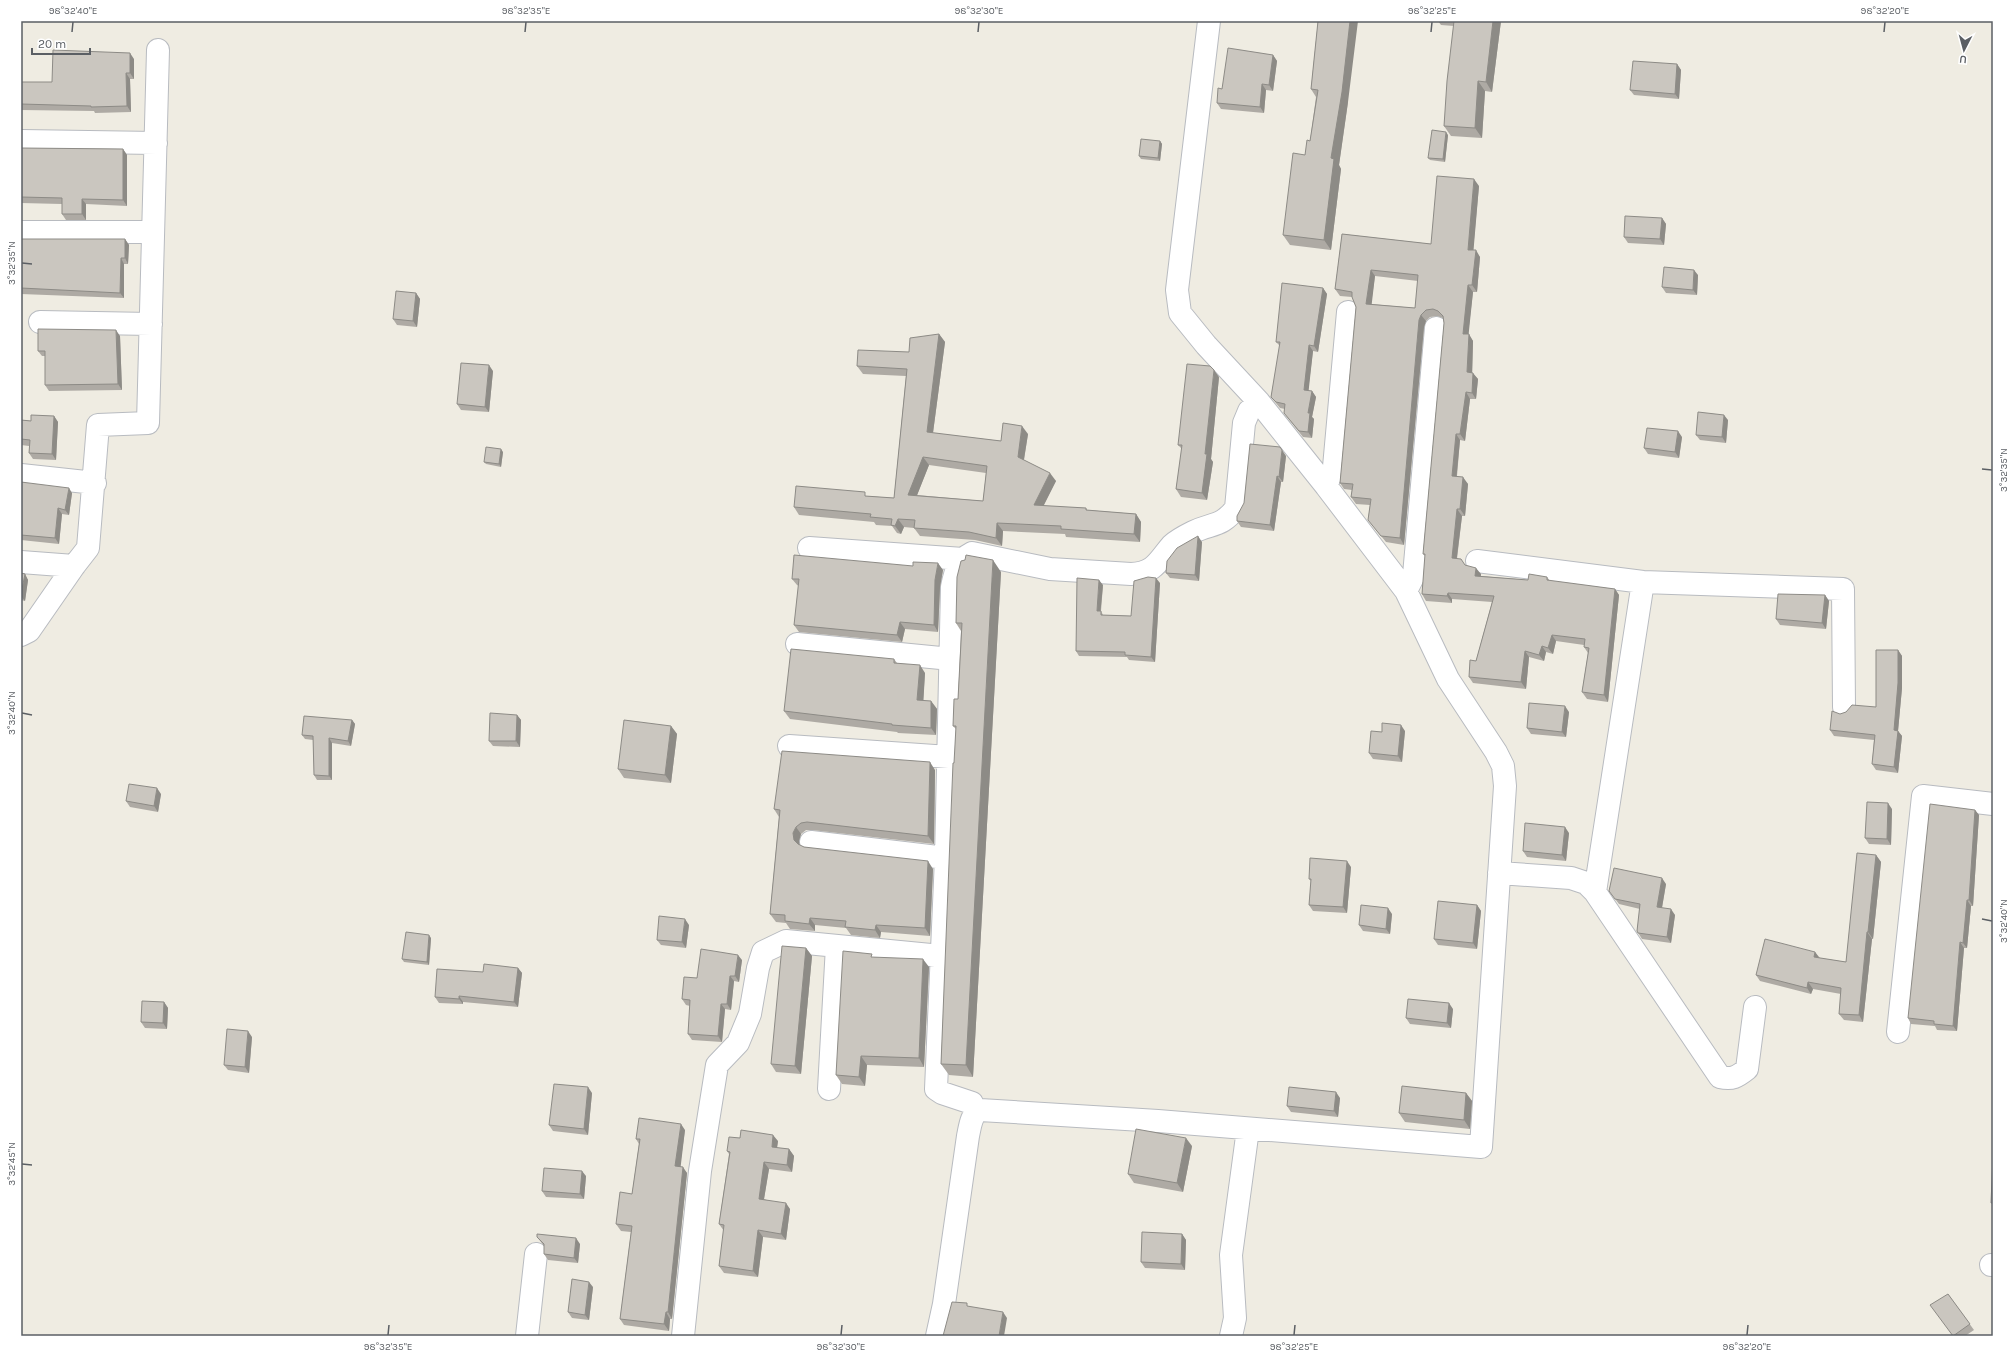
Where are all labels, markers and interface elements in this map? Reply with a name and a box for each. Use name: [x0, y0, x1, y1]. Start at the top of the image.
text: 98°32'40"E: [49, 5, 97, 17]
text: 98°32'35"E: [502, 5, 550, 17]
text: 98°32'30"E: [955, 5, 1003, 17]
text: 98°32'25"E: [1408, 5, 1456, 17]
text: 98°32'20"E: [1861, 5, 1909, 17]
scale bar: [32, 30, 90, 56]
north arrow: [1944, 30, 1984, 70]
text: 20 m: [38, 37, 66, 51]
text: U: [1959, 53, 1967, 66]
text: 3°32'35"N: [6, 241, 18, 285]
text: 3°32'35"N: [1998, 448, 2010, 492]
text: 3°32'40"N: [6, 691, 18, 735]
text: 3°32'40"N: [1998, 899, 2010, 943]
text: 3°32'45"N: [6, 1142, 18, 1186]
text: 98°32'35"E: [364, 1341, 412, 1353]
text: 98°32'30"E: [817, 1341, 865, 1353]
text: 98°32'25"E: [1270, 1341, 1318, 1353]
text: 98°32'20"E: [1723, 1341, 1771, 1353]

